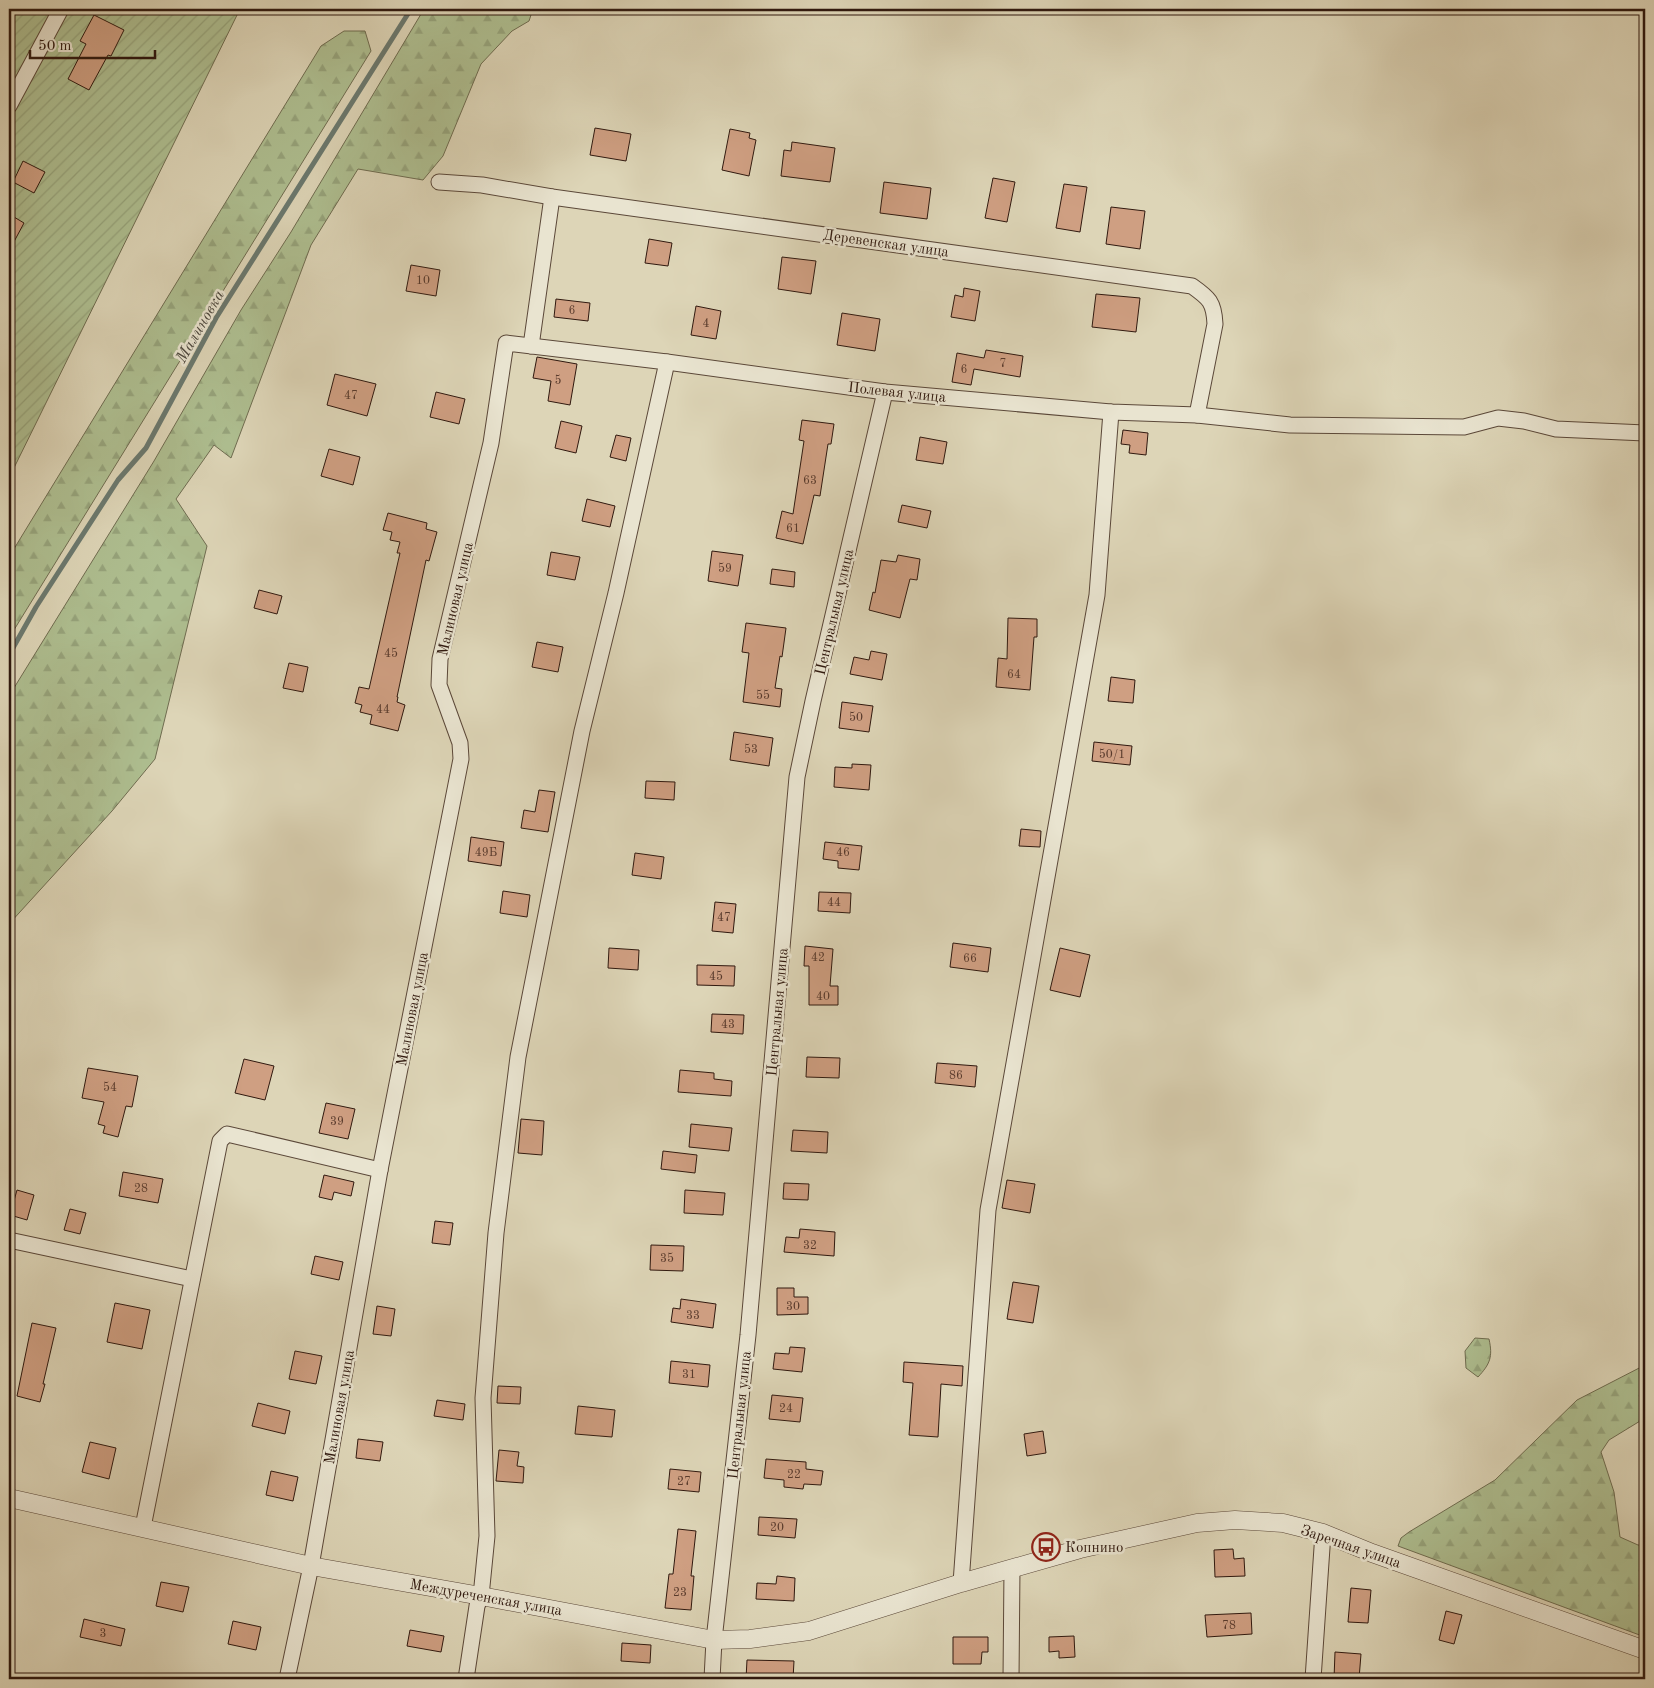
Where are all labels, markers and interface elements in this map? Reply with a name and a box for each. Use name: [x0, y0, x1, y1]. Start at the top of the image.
scale bar: [30, 28, 155, 60]
text: 50 m: [38, 39, 72, 54]
street label: Деревенская улица: [822, 228, 950, 261]
house number: 10: [416, 275, 430, 287]
water label: Малиновка: [173, 288, 228, 367]
house number: 6: [569, 305, 576, 317]
house number: 4: [703, 318, 710, 330]
house number: 7: [1000, 358, 1006, 370]
house number: 6: [961, 364, 968, 376]
house number: 5: [555, 374, 562, 387]
street label: Полевая улица: [847, 381, 947, 406]
house number: 47: [344, 390, 358, 402]
house number: 63: [803, 475, 817, 487]
house number: 61: [786, 523, 800, 535]
street label: Малиновая улица: [436, 540, 477, 658]
street label: Центральная улица: [814, 547, 857, 677]
house number: 59: [718, 562, 732, 575]
house number: 45: [384, 647, 398, 660]
house number: 64: [1007, 669, 1021, 681]
house number: 55: [756, 689, 770, 702]
house number: 44: [376, 704, 390, 716]
house number: 50: [849, 711, 863, 724]
house number: 53: [744, 743, 758, 756]
house number: 50/1: [1099, 748, 1125, 761]
house number: 49Б: [475, 847, 497, 859]
house number: 46: [836, 847, 850, 859]
house number: 44: [827, 897, 841, 909]
house number: 47: [717, 912, 731, 924]
street label: Центральная улица: [765, 947, 792, 1077]
street label: Малиновая улица: [395, 950, 432, 1068]
house number: 42: [811, 952, 825, 964]
house number: 66: [963, 953, 977, 965]
house number: 45: [709, 970, 723, 983]
house number: 40: [816, 991, 830, 1003]
house number: 43: [721, 1019, 735, 1031]
house number: 86: [949, 1070, 963, 1082]
house number: 54: [103, 1081, 117, 1094]
house number: 39: [330, 1116, 344, 1128]
house number: 28: [134, 1183, 148, 1195]
house number: 32: [803, 1240, 817, 1252]
house number: 35: [660, 1252, 674, 1265]
house number: 30: [786, 1301, 800, 1313]
house number: 33: [686, 1310, 700, 1322]
street label: Малиновая улица: [323, 1348, 358, 1466]
street label: Центральная улица: [726, 1350, 755, 1480]
house number: 31: [682, 1369, 696, 1381]
house number: 24: [779, 1403, 793, 1415]
house number: 22: [787, 1469, 801, 1481]
house number: 27: [677, 1476, 691, 1488]
house number: 20: [770, 1522, 784, 1534]
street label: Заречная улица: [1298, 1523, 1403, 1572]
bus stop icon: Копнино: [1031, 1532, 1061, 1562]
place label: Копнино: [1065, 1541, 1124, 1556]
street label: Междуреченская улица: [408, 1578, 564, 1619]
house number: 23: [673, 1587, 687, 1599]
house number: 78: [1222, 1620, 1236, 1632]
house number: 3: [100, 1628, 106, 1640]

